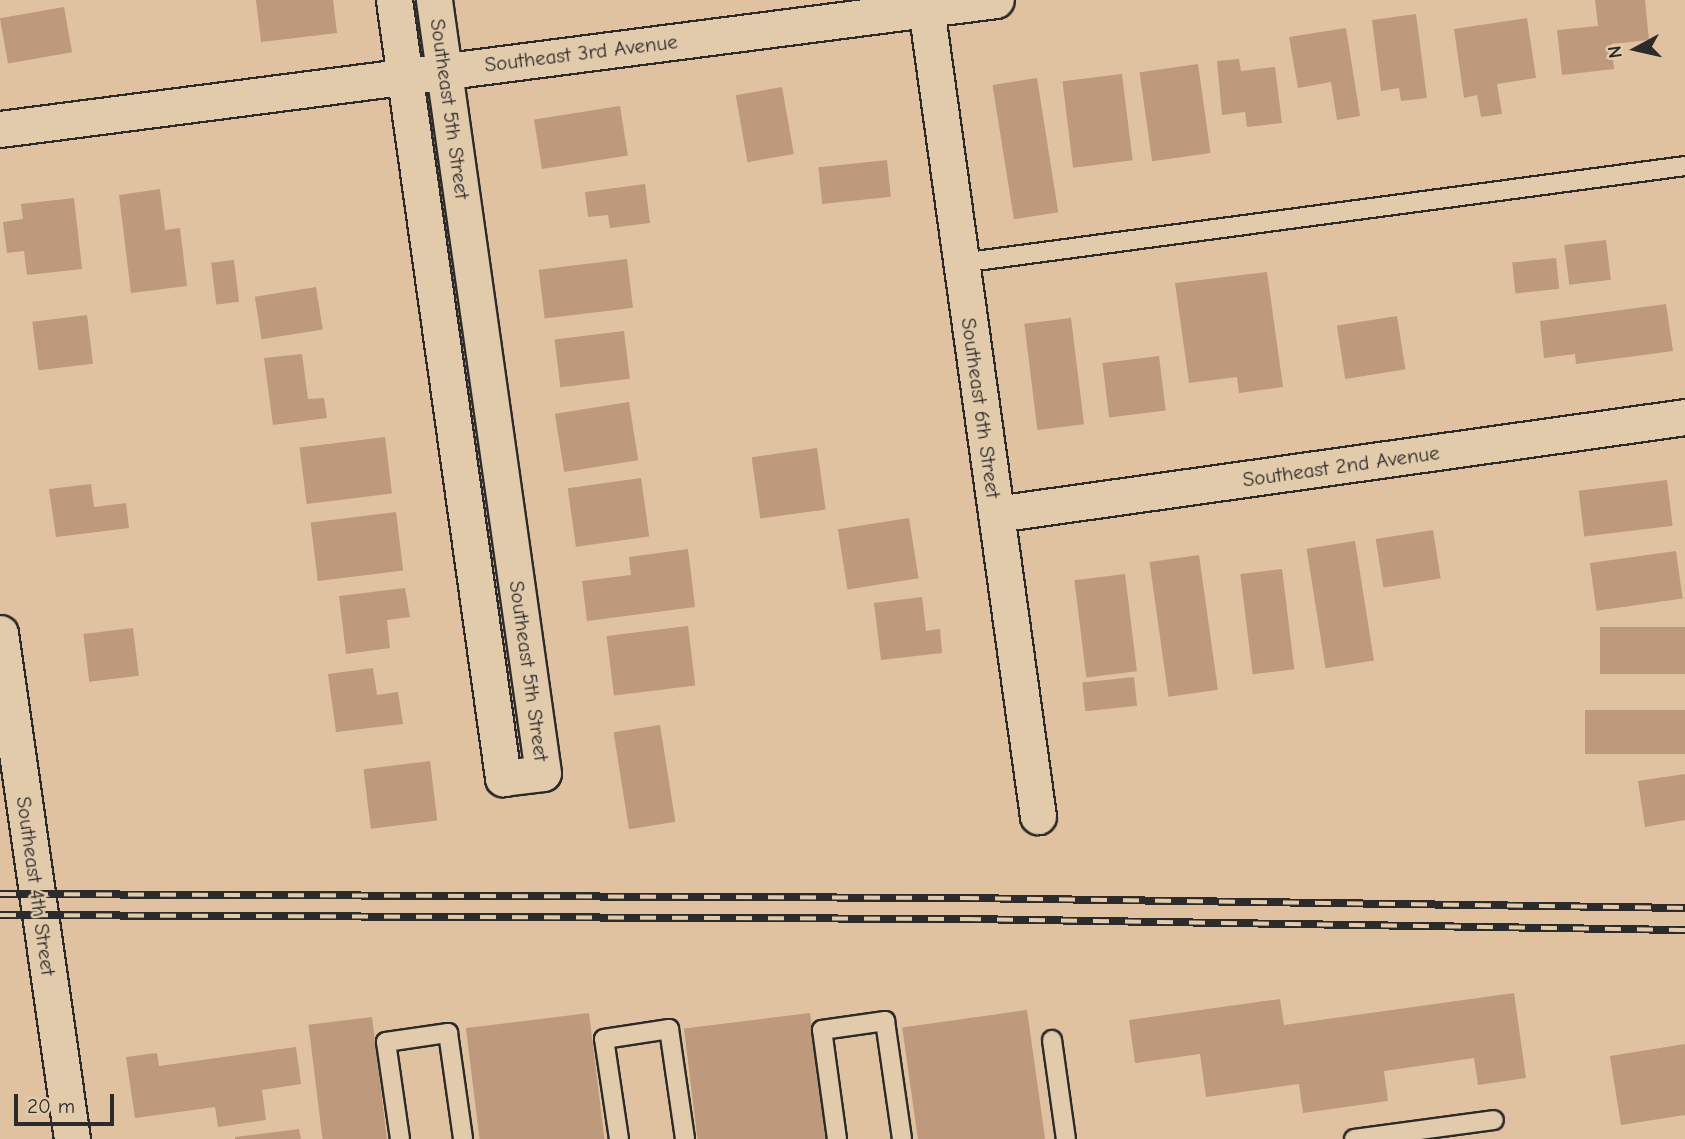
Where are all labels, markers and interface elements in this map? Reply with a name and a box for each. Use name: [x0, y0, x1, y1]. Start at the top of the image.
north arrow: [1601, 14, 1671, 84]
street label: Southeast 5th Street: [425, 17, 475, 201]
street label: Southeast 3rd Avenue: [483, 29, 679, 77]
text: N: [1603, 44, 1627, 60]
street label: Southeast 6th Street: [956, 316, 1006, 500]
street label: Southeast 2nd Avenue: [1241, 440, 1441, 492]
street label: Southeast 5th Street: [504, 579, 554, 763]
street label: Southeast 4th Street: [11, 795, 61, 977]
scale bar: [18, 1080, 117, 1124]
text: 20 m: [27, 1094, 75, 1118]

